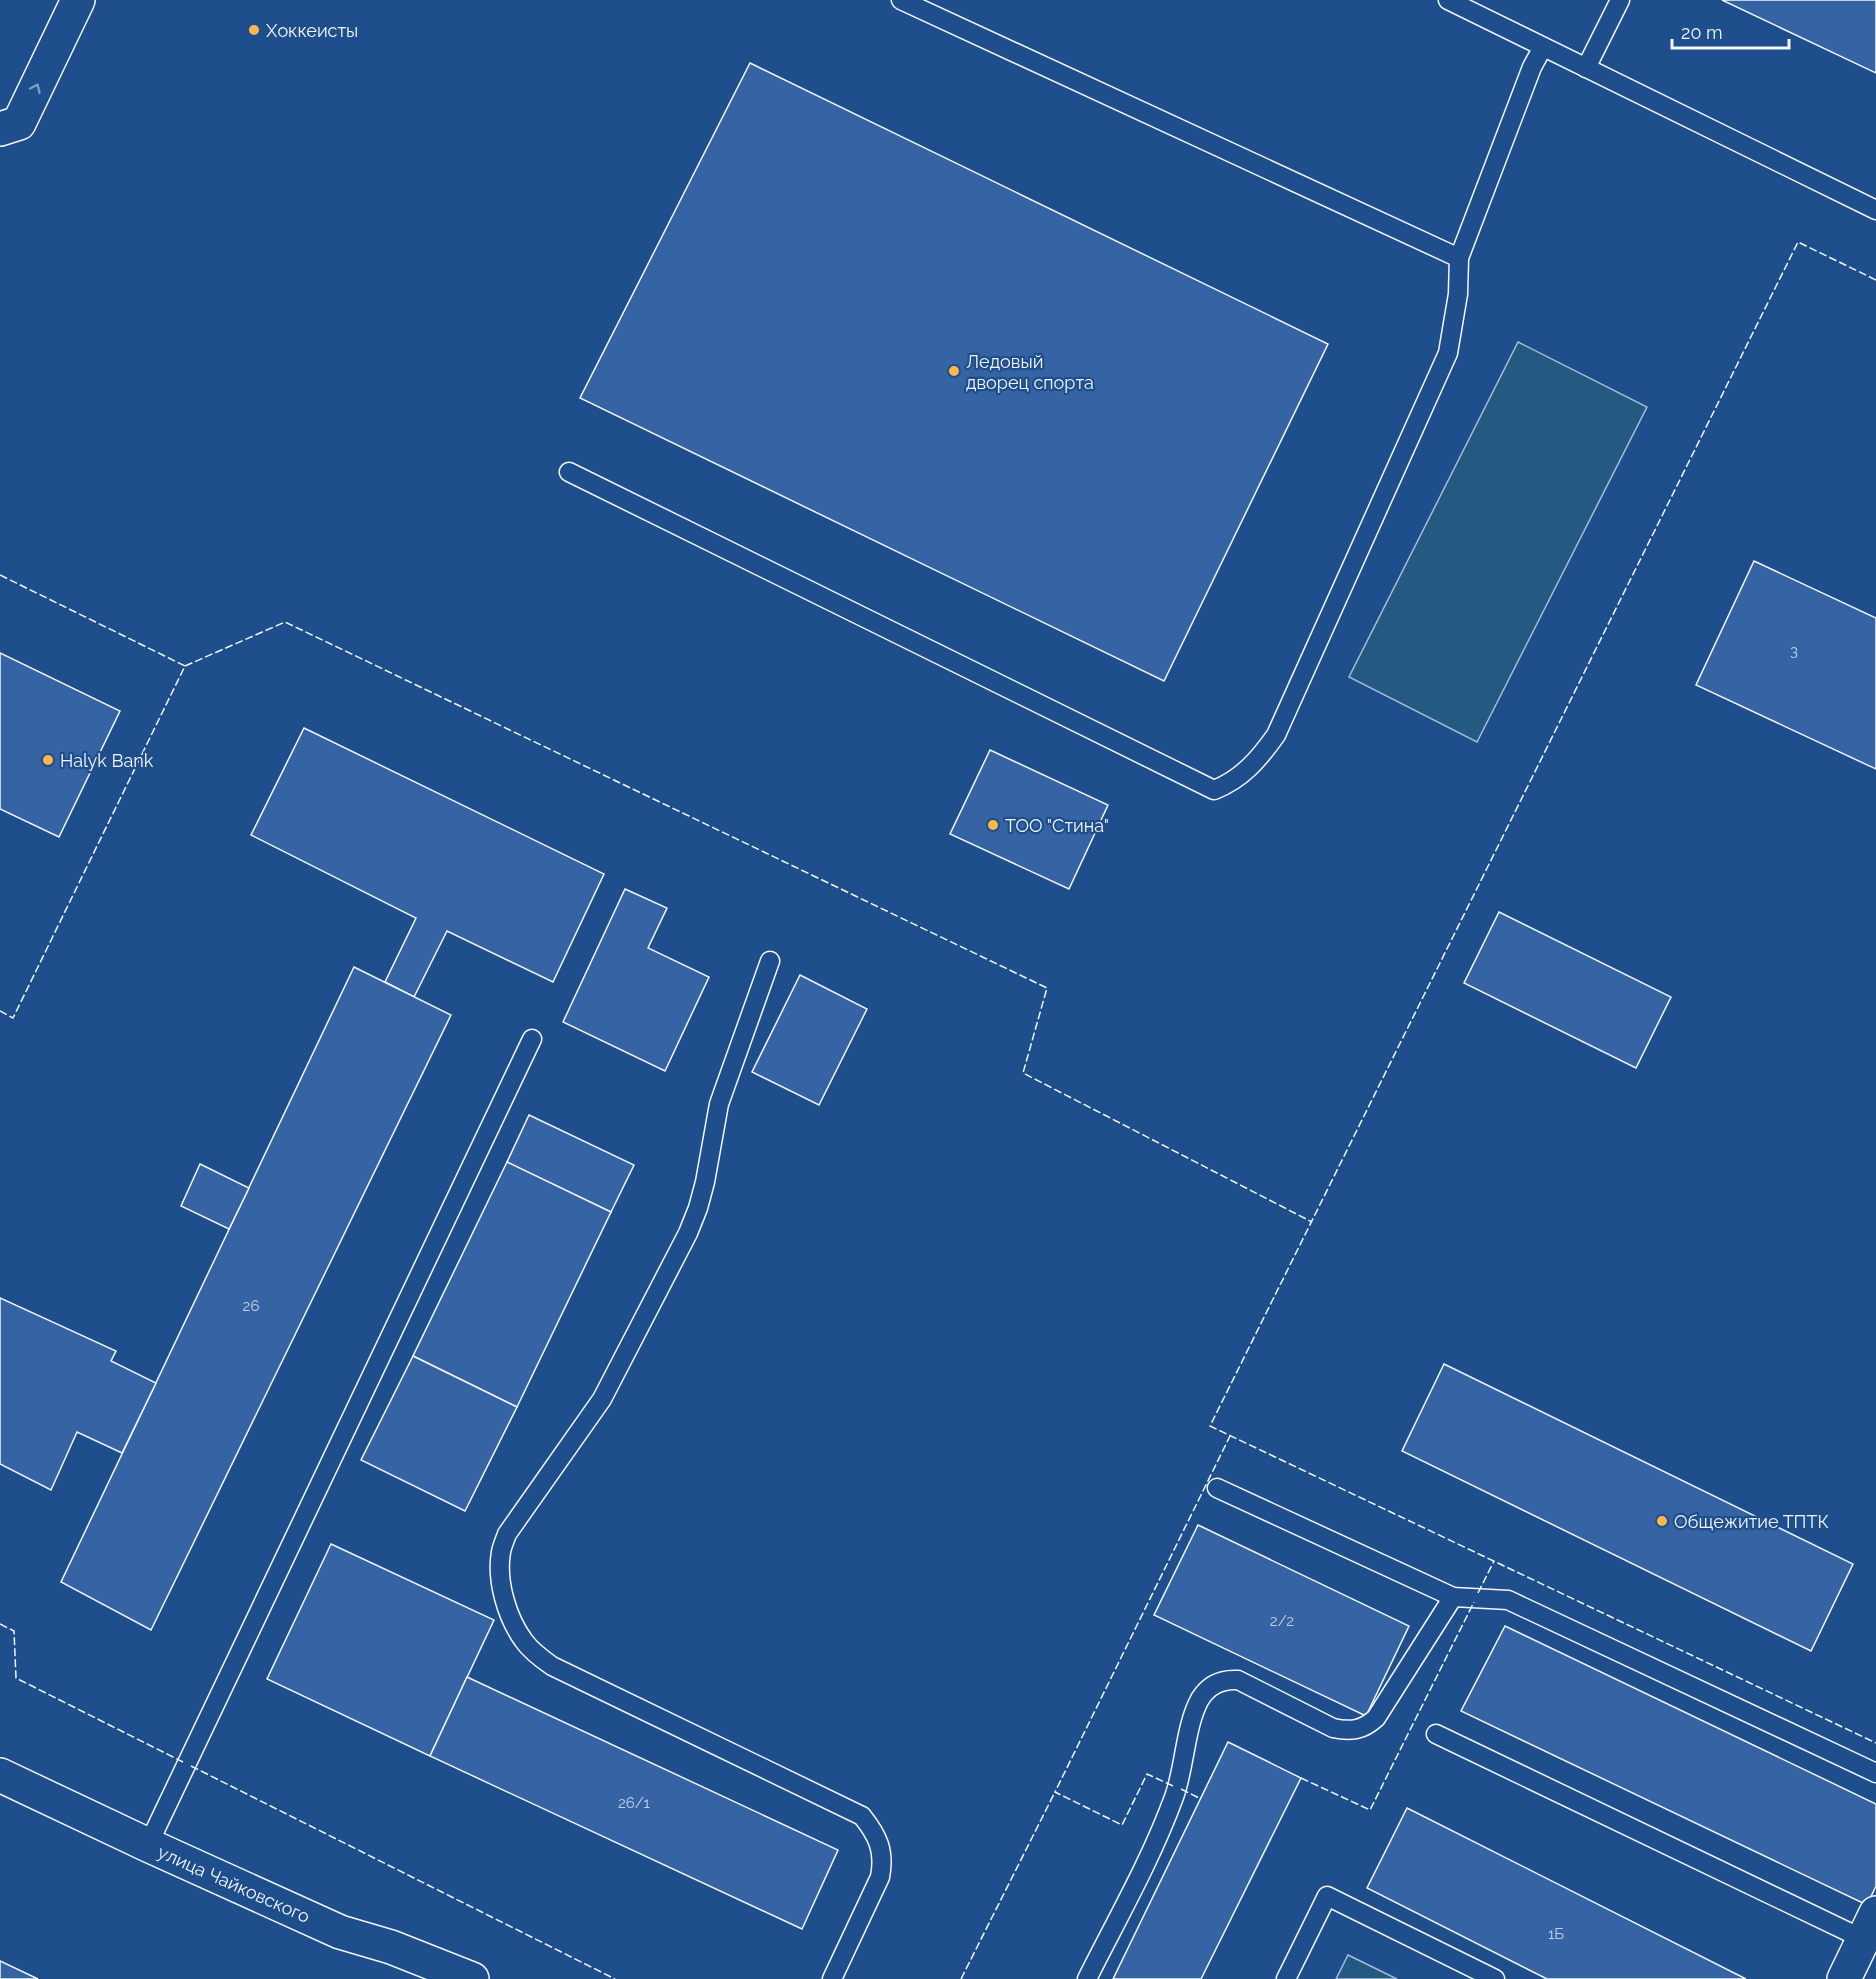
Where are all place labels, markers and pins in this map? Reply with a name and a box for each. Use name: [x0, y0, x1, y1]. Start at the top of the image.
place label: Хоккеисты: [266, 20, 358, 41]
marker: Хоккеисты: [247, 23, 261, 37]
place label: Ледовый дворец спорта: [966, 351, 1094, 393]
marker: Ледовый дворец спорта: [947, 364, 961, 378]
place label: Halyk Bank: [60, 750, 154, 771]
marker: Halyk Bank: [41, 753, 55, 767]
place label: ТОО "Стина": [1005, 815, 1109, 836]
marker: ТОО "Стина": [986, 818, 1000, 832]
place label: Общежитие ТПТК: [1674, 1511, 1829, 1532]
marker: Общежитие ТПТК: [1655, 1514, 1669, 1528]

